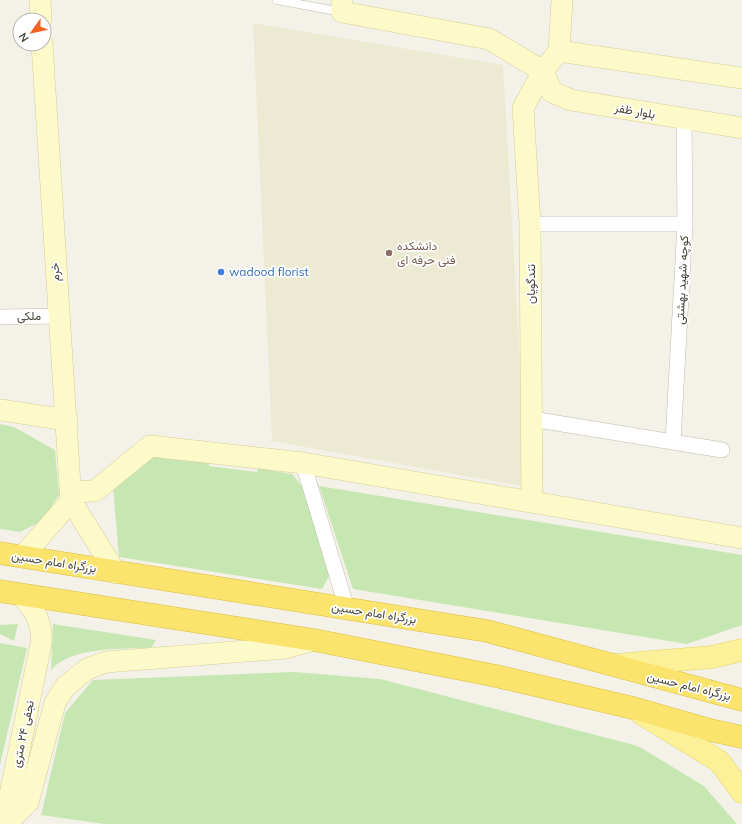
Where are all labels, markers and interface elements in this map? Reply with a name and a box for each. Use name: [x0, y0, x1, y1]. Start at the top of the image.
north arrow: [12, 12, 52, 52]
text: N: [15, 30, 32, 45]
street label: بلوار ظفر: [612, 99, 657, 122]
street label: کوچه شهید بهشتی: [672, 235, 692, 325]
place label: دانشکده فنی حرفه ای: [397, 238, 455, 268]
marker: دانشکده فنی حرفه ای: [384, 248, 394, 258]
street label: خرم: [47, 262, 63, 282]
place label: wadood florist: [229, 264, 309, 279]
street label: تندگویان: [523, 264, 539, 304]
marker: wadood florist: [216, 267, 226, 277]
street label: ملکی: [17, 308, 41, 324]
street label: بزرگراه امام حسین: [10, 547, 98, 577]
street label: بزرگراه امام حسین: [330, 598, 418, 628]
street label: بزرگراه امام حسین: [645, 668, 733, 704]
street label: نجفی ۲۴ متری: [8, 699, 38, 769]

